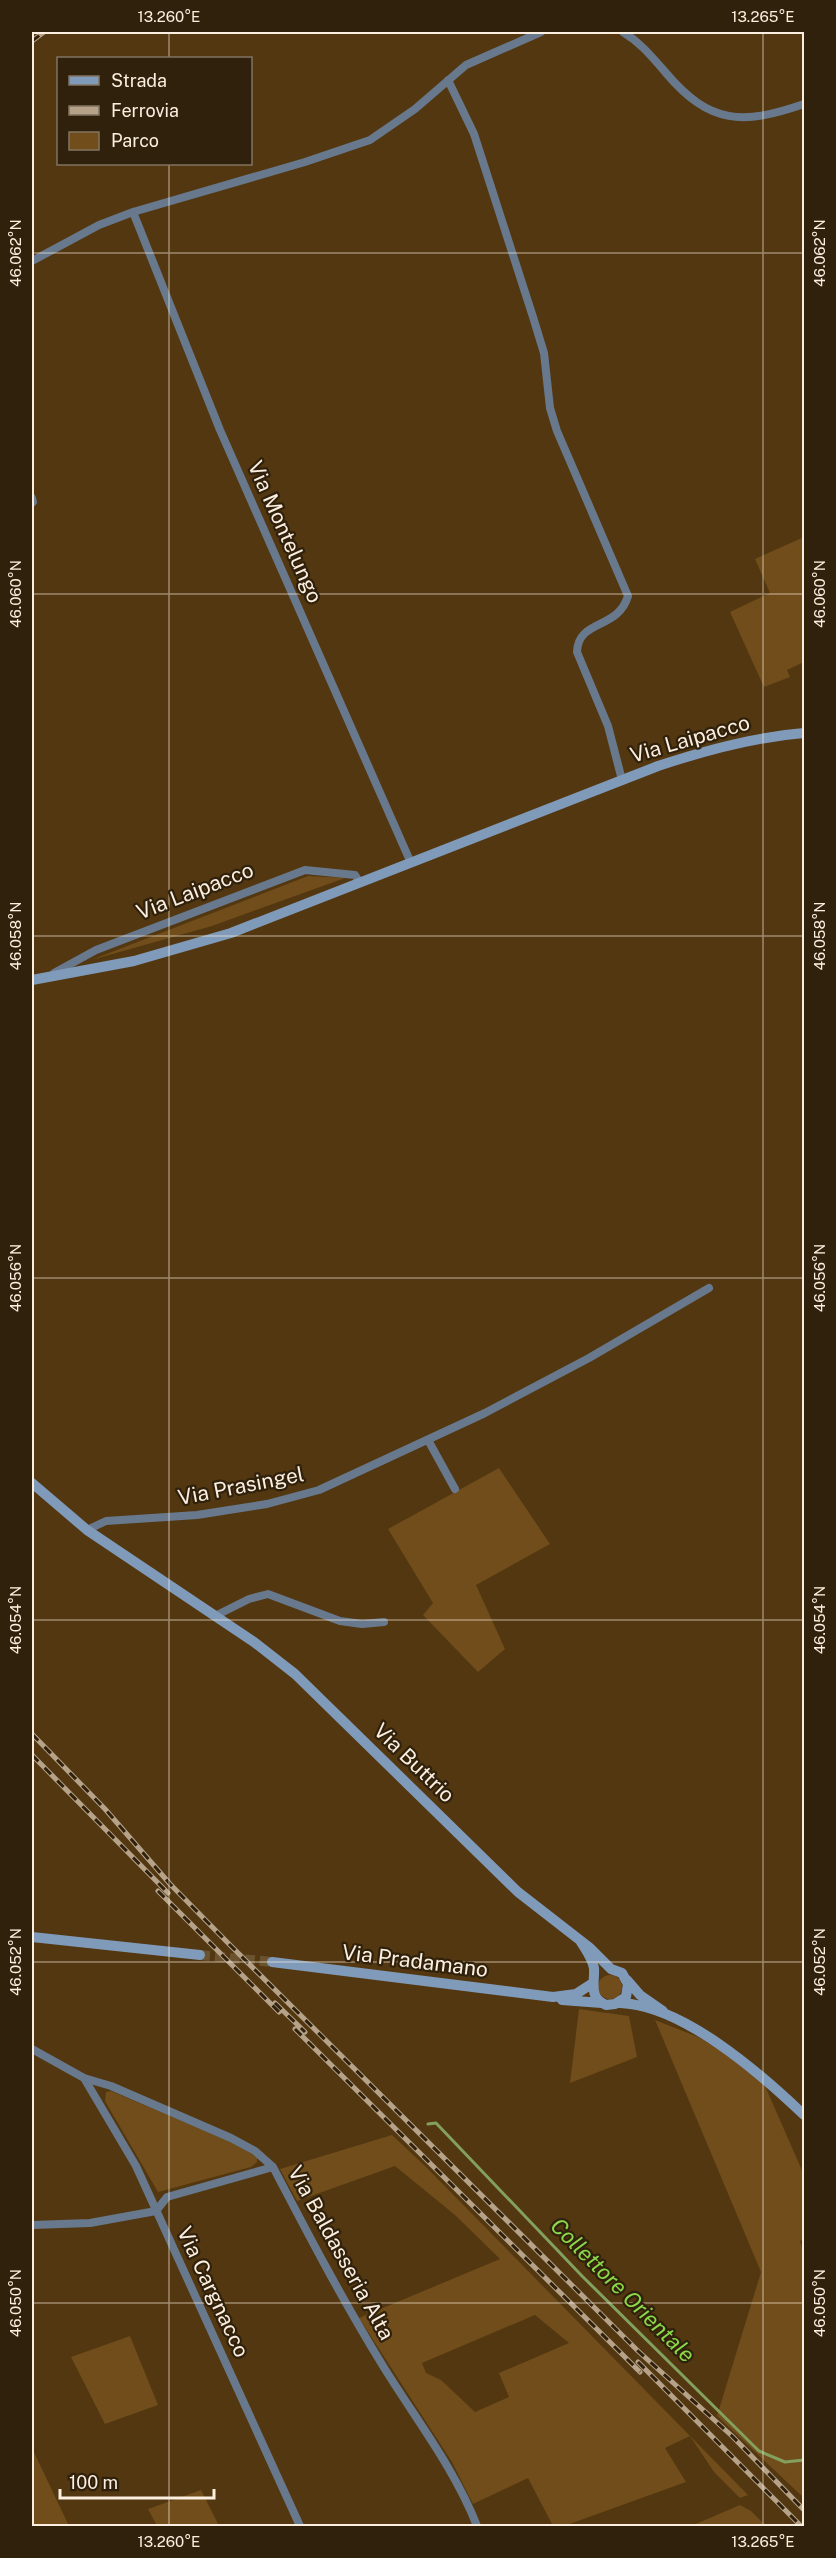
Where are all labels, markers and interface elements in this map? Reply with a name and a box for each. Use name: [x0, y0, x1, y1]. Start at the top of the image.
text: 13.260°E: [138, 8, 200, 25]
text: 13.265°E: [731, 8, 795, 25]
legend: [57, 57, 252, 165]
text: Strada: [111, 70, 167, 91]
text: Ferrovia: [111, 100, 179, 121]
text: Parco: [111, 130, 159, 151]
text: 46.062°N: [7, 219, 24, 287]
text: 46.062°N: [811, 219, 828, 287]
street label: Via Montelungo: [243, 457, 328, 607]
text: 46.060°N: [7, 560, 24, 628]
text: 46.060°N: [811, 560, 828, 628]
street label: Via Laipacco: [627, 710, 753, 768]
street label: Via Laipacco: [133, 857, 257, 924]
text: 46.058°N: [7, 902, 24, 970]
text: 46.058°N: [811, 902, 828, 970]
text: 46.056°N: [7, 1244, 24, 1312]
text: 46.056°N: [811, 1244, 828, 1312]
street label: Via Prasingel: [176, 1461, 306, 1510]
text: 46.054°N: [7, 1586, 24, 1654]
text: 46.054°N: [811, 1586, 828, 1654]
street label: Via Buttrio: [369, 1718, 460, 1807]
text: 46.052°N: [7, 1928, 24, 1996]
text: 46.052°N: [811, 1928, 828, 1996]
street label: Via Pradamano: [341, 1939, 489, 1982]
street label: Via Baldasseria Alta: [283, 2161, 400, 2344]
water label: Collettore Orientale: [545, 2212, 701, 2368]
street label: Via Cargnacco: [172, 2223, 255, 2361]
text: 46.050°N: [7, 2269, 24, 2337]
text: 46.050°N: [811, 2269, 828, 2337]
scale bar: [60, 2462, 214, 2500]
text: 100 m: [69, 2472, 118, 2493]
text: 13.260°E: [138, 2533, 200, 2550]
text: 13.265°E: [731, 2533, 795, 2550]

